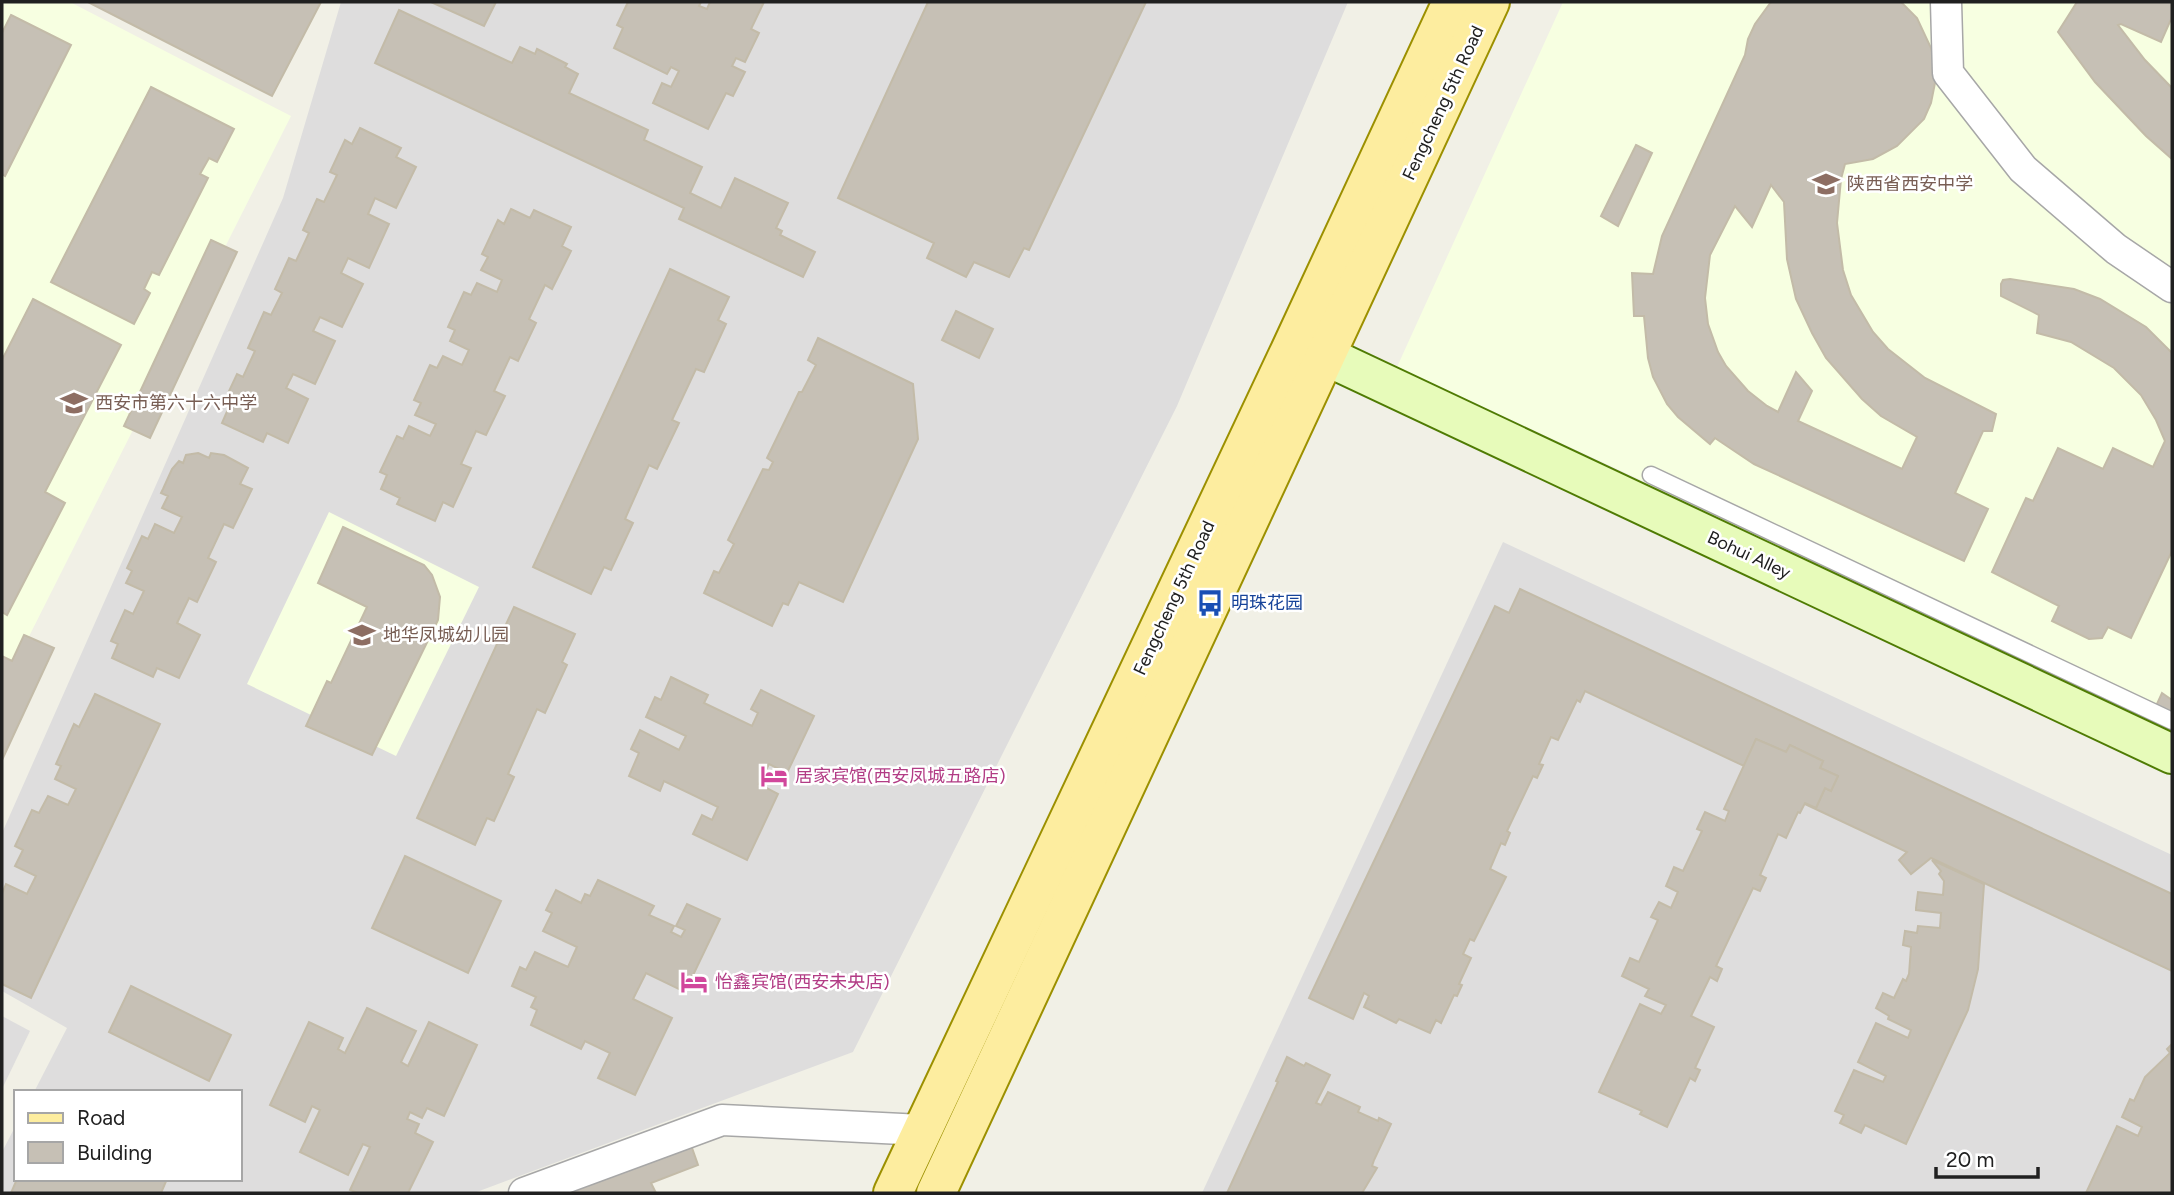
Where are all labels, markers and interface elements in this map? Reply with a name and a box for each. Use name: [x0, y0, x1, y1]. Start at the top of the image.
street label: Fengcheng 5th Road: [1398, 22, 1488, 184]
school or university icon: 陕西省西安中学: [1811, 169, 1841, 199]
place label: 陕西省西安中学: [1847, 173, 1973, 195]
school or university icon: 西安市第六十六中学: [59, 388, 89, 418]
place label: 西安市第六十六中学: [95, 392, 257, 414]
street label: Fengcheng 5th Road: [1129, 517, 1219, 679]
street label: Bohui Alley: [1704, 526, 1795, 584]
bus stop icon: 明珠花园: [1195, 588, 1225, 618]
place label: 明珠花园: [1231, 592, 1303, 614]
school or university icon: 地华凤城幼儿园: [347, 620, 377, 650]
place label: 地华凤城幼儿园: [383, 624, 509, 646]
hotel icon: 居家宾馆(西安凤城五路店): [759, 761, 789, 791]
place label: 居家宾馆(西安凤城五路店): [795, 765, 1006, 787]
hotel icon: 怡鑫宾馆(西安未央店): [679, 967, 709, 997]
place label: 怡鑫宾馆(西安未央店): [715, 971, 890, 993]
legend: [14, 1090, 242, 1181]
text: Road: [77, 1105, 125, 1130]
scale bar: [1936, 1136, 2038, 1180]
text: Building: [77, 1140, 152, 1165]
text: 20 m: [1946, 1147, 1994, 1172]

